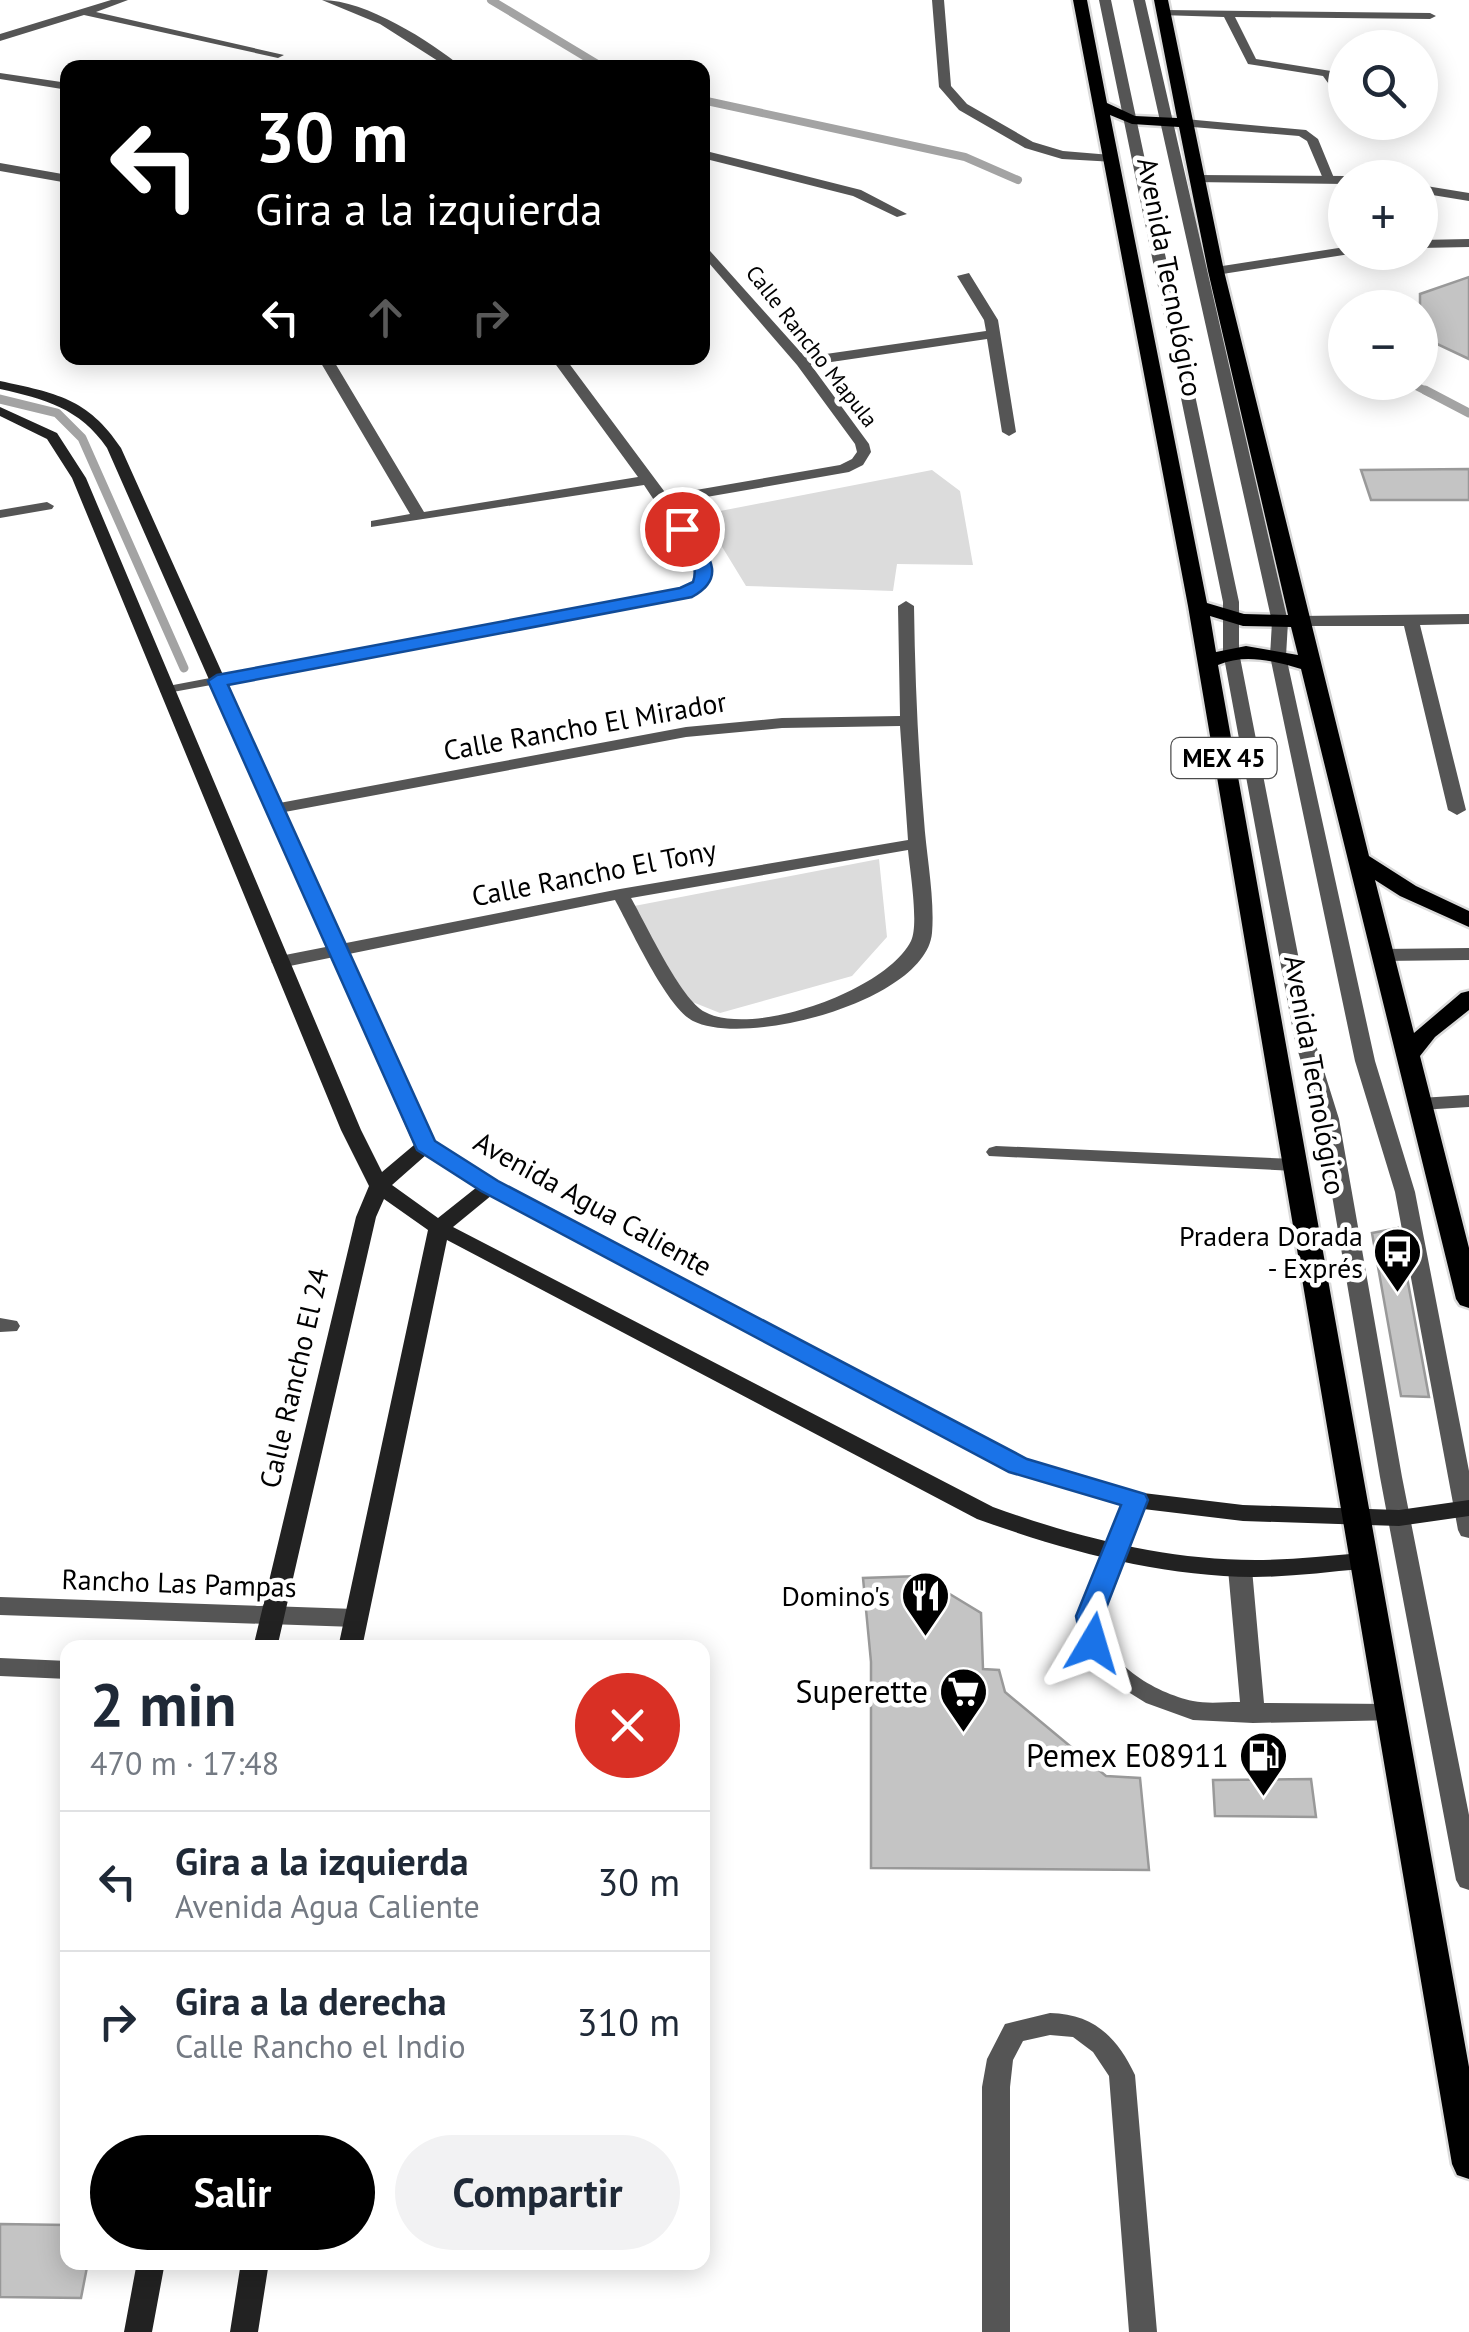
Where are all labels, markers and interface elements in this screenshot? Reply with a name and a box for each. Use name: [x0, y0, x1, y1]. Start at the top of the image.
map controls: [1328, 30, 1438, 400]
button: search: [1328, 30, 1438, 140]
text: 30 m: [255, 91, 408, 181]
icon: left: [90, 100, 220, 230]
street label: Avenida Tecnológico: [1129, 154, 1212, 400]
button: +: [1328, 160, 1438, 270]
text: Gira a la izquierda: [255, 179, 603, 237]
street label: Calle Rancho Mapula: [740, 259, 884, 433]
icon: left: [253, 290, 308, 345]
icon: ahead: [358, 290, 413, 345]
icon: right: [463, 290, 518, 345]
button: −: [1328, 290, 1438, 400]
pin: [640, 487, 725, 572]
icon: arrive: [655, 502, 710, 557]
street label: Calle Rancho El Mirador: [440, 682, 730, 769]
road number: MEX 45: [1172, 738, 1276, 778]
street label: Calle Rancho El Tony: [468, 831, 719, 914]
street label: Avenida Tecnológico: [1276, 952, 1355, 1198]
street label: Avenida Agua Caliente: [468, 1123, 719, 1284]
place label: Pradera Dorada - Exprés: [1179, 1217, 1363, 1286]
bus stop icon: Pradera Dorada - Exprés: [1372, 1226, 1424, 1294]
street label: Calle Rancho El 24: [250, 1264, 337, 1491]
street label: Rancho Las Pampas: [61, 1560, 297, 1605]
restaurant icon: Domino's: [899, 1570, 951, 1638]
place label: Domino's: [781, 1577, 890, 1614]
position arrow: [1041, 1591, 1145, 1695]
text: 2 min: [90, 1665, 236, 1743]
supermarket icon: Superette: [937, 1666, 989, 1734]
place label: Superette: [795, 1670, 928, 1712]
button: close: [575, 1673, 680, 1778]
fuel station icon: Pemex E08911: [1238, 1730, 1290, 1798]
place label: Pemex E08911: [1026, 1734, 1229, 1776]
text: 470 m · 17:48: [90, 1742, 279, 1784]
text: Gira a la izquierda: [175, 1836, 469, 1885]
icon: left: [90, 1854, 145, 1909]
text: 30 m: [598, 1857, 680, 1906]
text: Avenida Agua Caliente: [175, 1885, 480, 1927]
text: Gira a la derecha: [175, 1976, 447, 2025]
icon: right: [90, 1994, 145, 2049]
text: 310 m: [577, 1997, 680, 2046]
text: Calle Rancho el Indio: [175, 2025, 466, 2067]
button: Salir: [90, 2135, 375, 2250]
button: Compartir: [395, 2135, 680, 2250]

